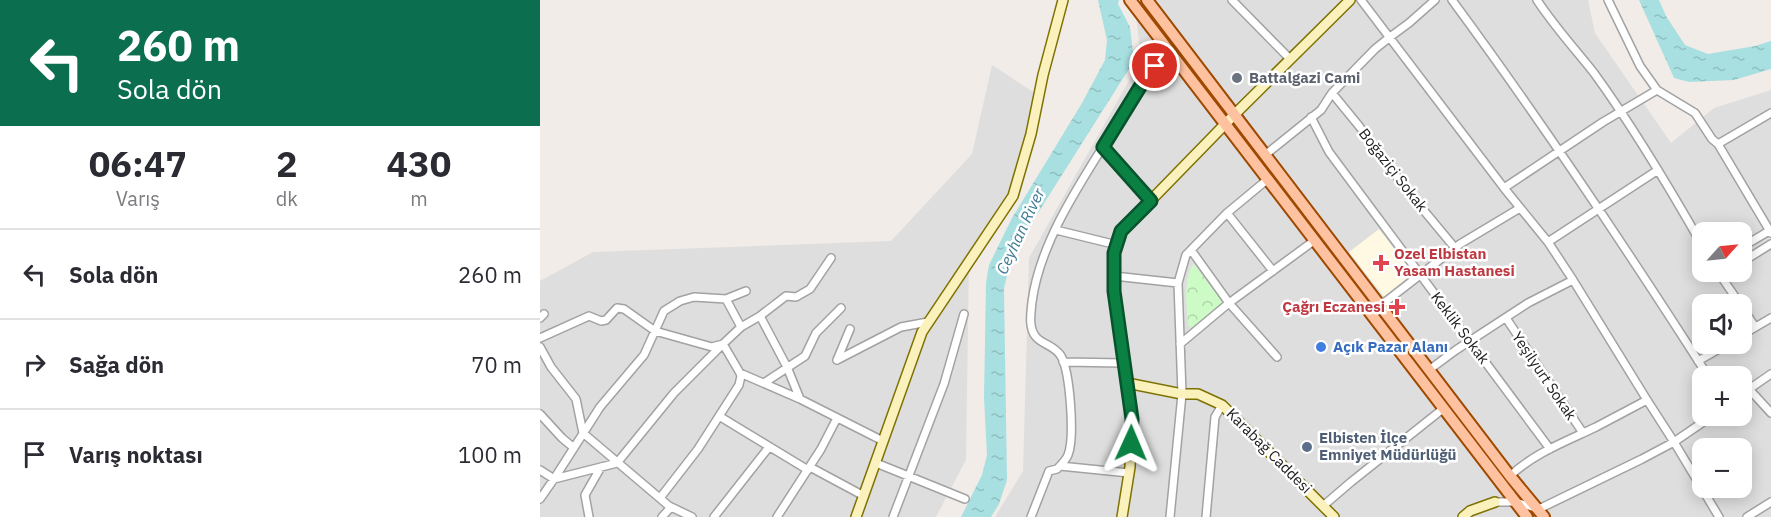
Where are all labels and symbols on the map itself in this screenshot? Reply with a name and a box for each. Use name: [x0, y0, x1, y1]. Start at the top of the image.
pin: [1129, 40, 1180, 91]
place label: Battalgazi Cami: [1249, 68, 1360, 87]
marker: Battalgazi Cami: [1230, 71, 1244, 85]
street label: Boğaziçi Sokak: [1355, 124, 1432, 215]
water label: Ceyhan River: [991, 184, 1049, 277]
north arrow: [1692, 222, 1752, 282]
place label: Ozel Elbistan Yasam Hastanesi: [1394, 244, 1515, 280]
marker: Ozel Elbistan Yasam Hastanesi: [1372, 254, 1390, 272]
street label: Keklik Sokak: [1427, 288, 1494, 368]
place label: Çağrı Eczanesi: [1282, 297, 1385, 316]
marker: Çağrı Eczanesi: [1390, 300, 1404, 314]
street label: Yeşilyurt Sokak: [1508, 328, 1581, 424]
place label: Açık Pazar Alanı: [1333, 337, 1448, 356]
marker: Açık Pazar Alanı: [1314, 340, 1328, 354]
street label: Karabağ Caddesi: [1223, 404, 1316, 497]
position arrow: [1099, 411, 1163, 475]
place label: Elbisten İlçe Emniyet Müdürlüğü: [1319, 428, 1457, 464]
marker: Elbisten İlçe Emniyet Müdürlüğü: [1300, 440, 1314, 454]

